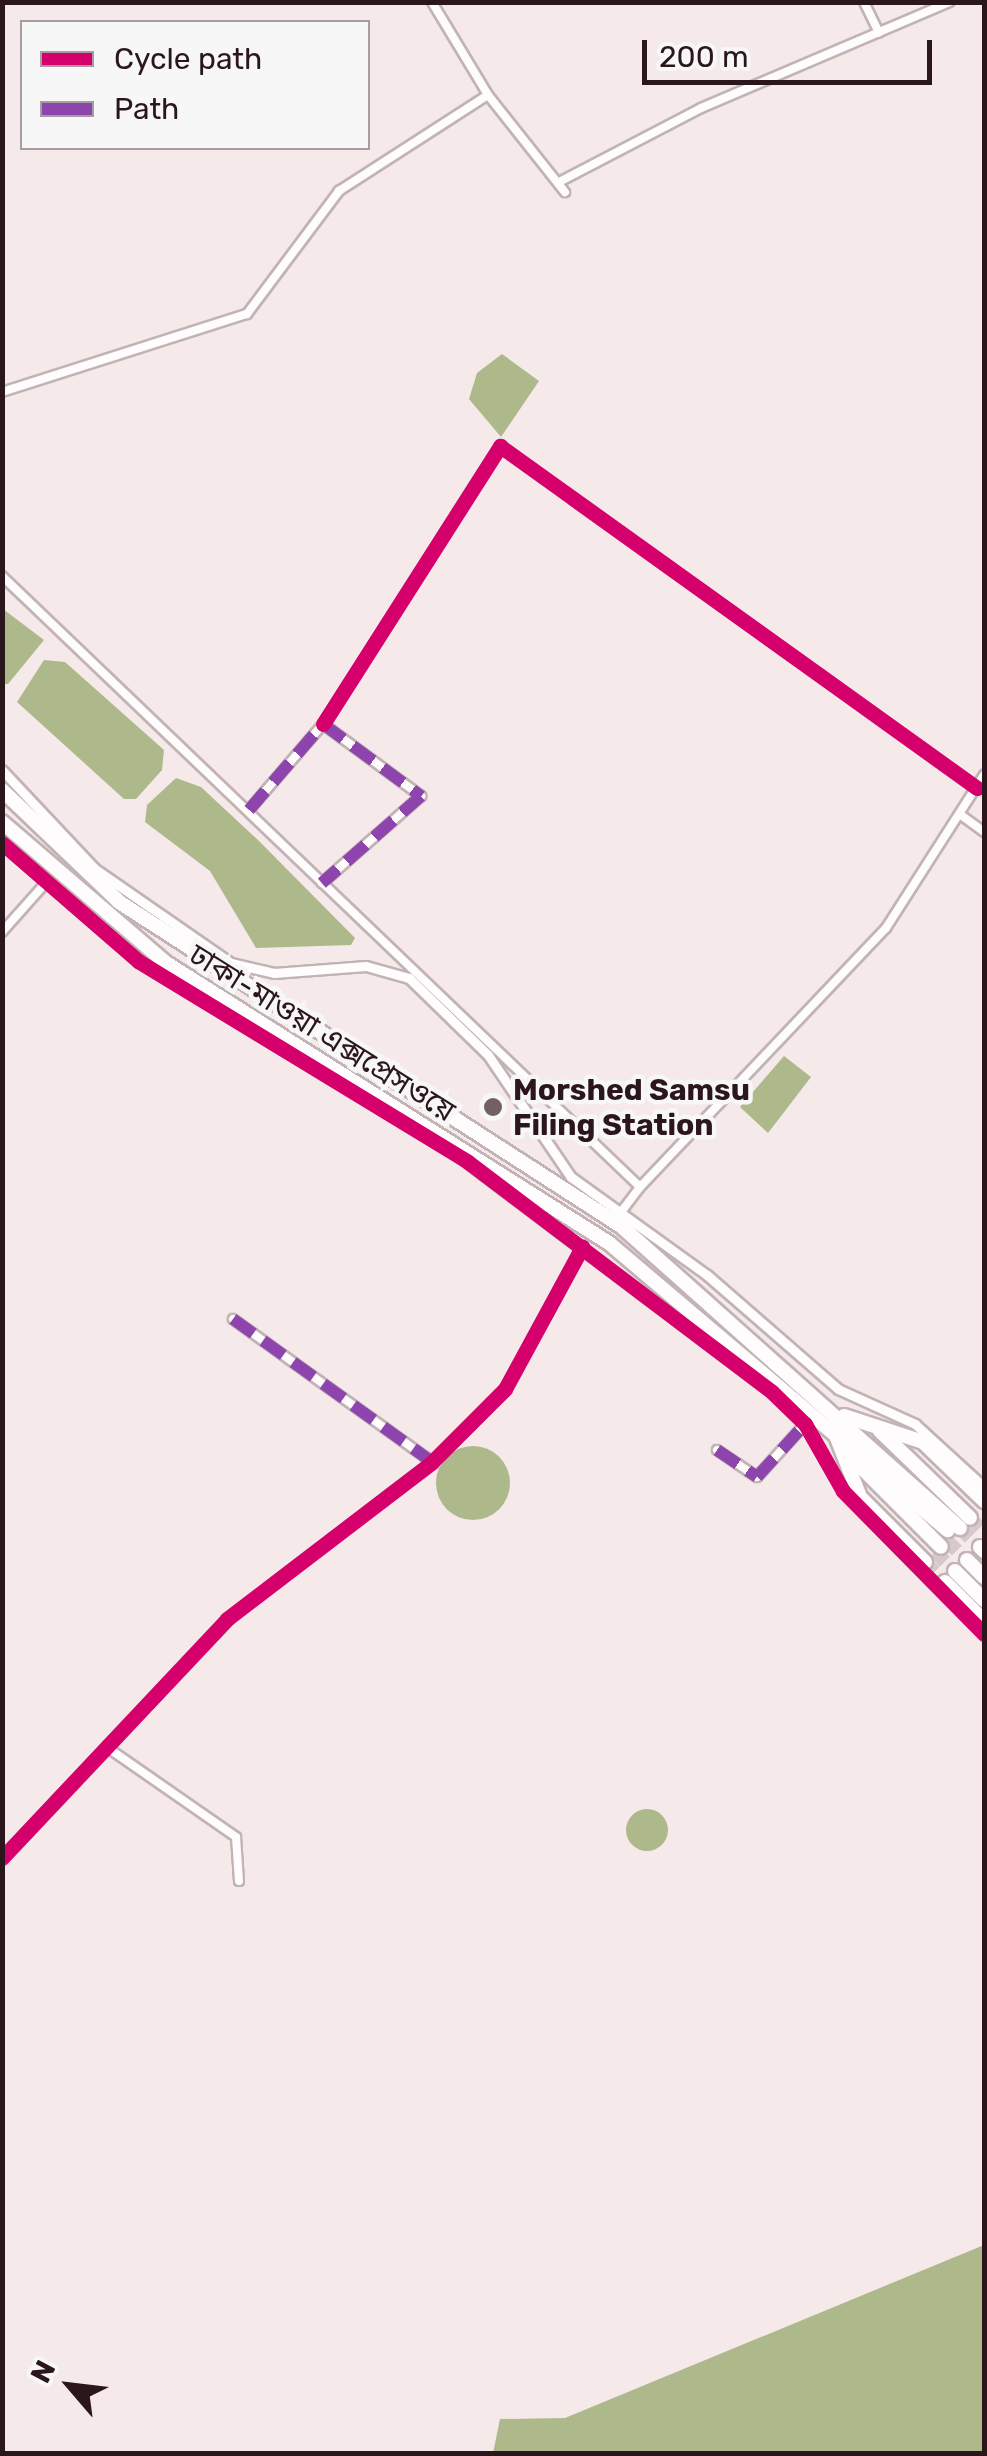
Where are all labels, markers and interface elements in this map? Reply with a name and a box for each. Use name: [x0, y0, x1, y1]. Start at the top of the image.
legend: [20, 20, 370, 150]
scale bar: [647, 20, 937, 82]
text: 200 m: [659, 39, 749, 75]
text: Cycle path: [114, 41, 262, 77]
text: Path: [114, 91, 179, 127]
street label: ঢাকা-মাওয়া এক্সপ্রেসওয়ে: [182, 937, 462, 1129]
place label: Morshed Samsu Filing Station: [513, 1072, 750, 1142]
marker: Morshed Samsu Filing Station: [482, 1096, 504, 1118]
north arrow: [20, 2336, 120, 2436]
text: N: [24, 2355, 62, 2388]

